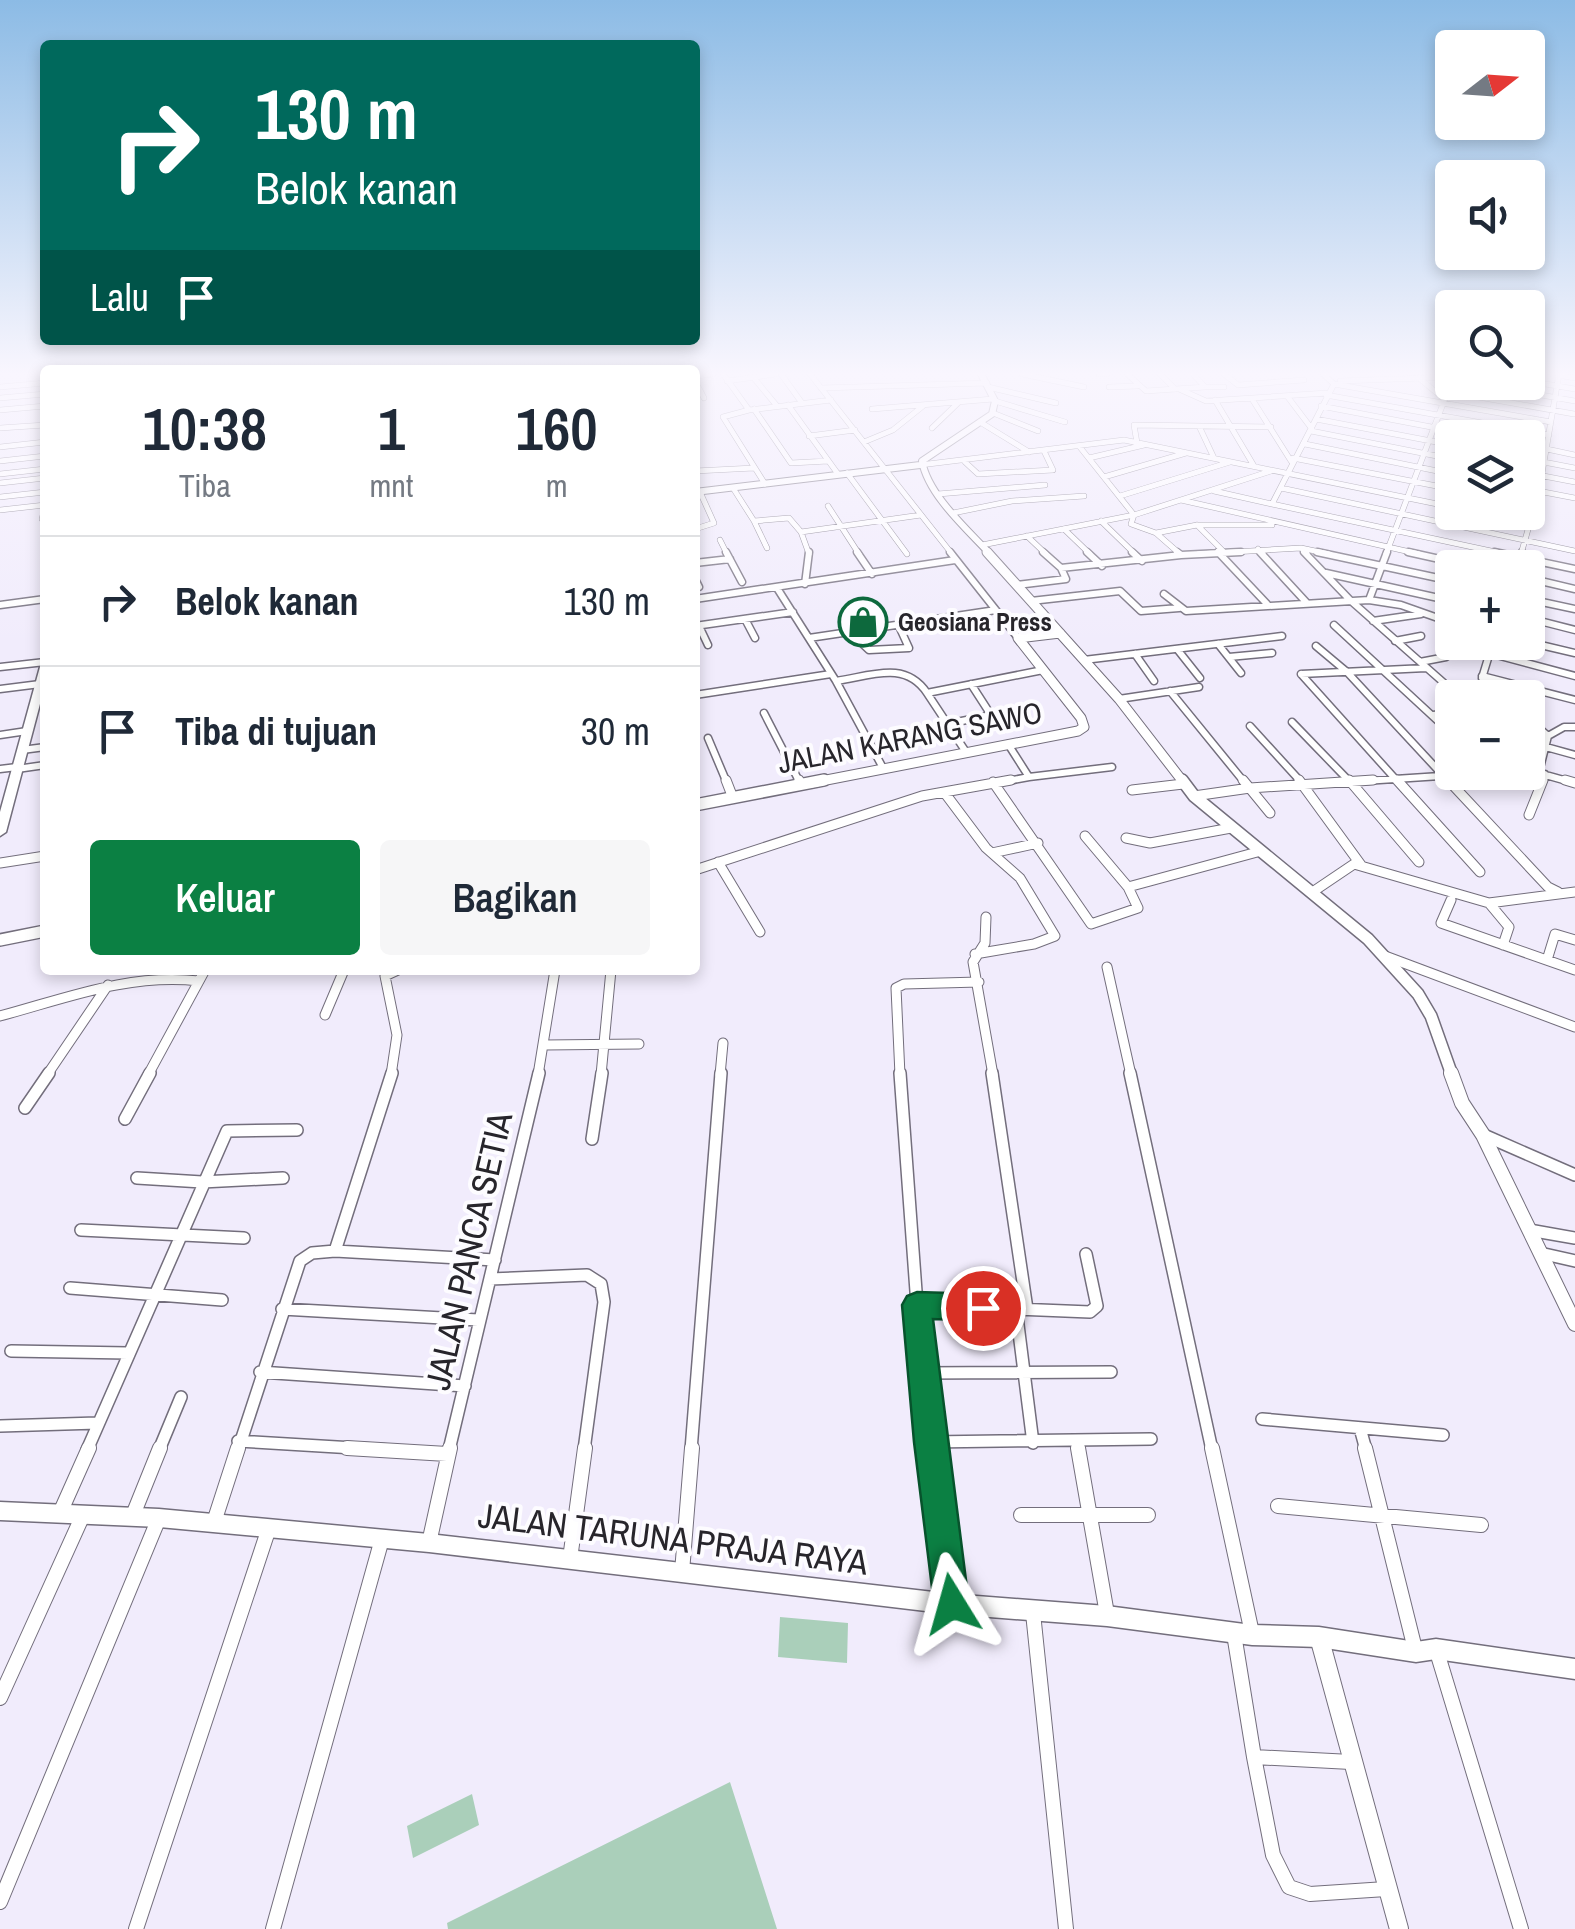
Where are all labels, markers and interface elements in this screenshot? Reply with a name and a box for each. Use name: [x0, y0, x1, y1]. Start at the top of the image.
north arrow: [1435, 30, 1545, 140]
map controls: [1435, 30, 1545, 790]
text: 130 m: [255, 67, 418, 161]
icon: right: [90, 80, 220, 210]
text: Belok kanan: [255, 157, 458, 218]
button: sound: [1435, 160, 1545, 270]
icon: arrive: [169, 270, 224, 325]
text: Lalu: [90, 272, 149, 323]
button: search: [1435, 290, 1545, 400]
text: 10:38: [142, 388, 267, 469]
text: 1: [378, 388, 405, 469]
text: 160: [516, 388, 598, 469]
button: layers: [1435, 420, 1545, 530]
text: Tiba: [179, 464, 231, 507]
text: mnt: [370, 464, 413, 507]
text: m: [546, 464, 568, 507]
button: +: [1435, 550, 1545, 660]
icon: right: [90, 574, 145, 629]
text: Belok kanan: [175, 576, 359, 627]
text: 130 m: [563, 576, 650, 627]
shop icon: Geosiana Press: [837, 596, 889, 648]
place label: Geosiana Press: [898, 605, 1052, 639]
button: −: [1435, 680, 1545, 790]
street label: JALAN KARANG SAWO: [774, 692, 1045, 782]
icon: arrive: [90, 704, 145, 759]
text: Tiba di tujuan: [175, 706, 377, 757]
text: 30 m: [581, 706, 650, 757]
button: Keluar: [90, 840, 360, 955]
button: Bagikan: [380, 840, 650, 955]
street label: JALAN PANCA SETIA: [414, 1107, 523, 1394]
pin: [941, 1266, 1026, 1351]
icon: arrive: [956, 1281, 1011, 1336]
street label: JALAN TARUNA PRAJA RAYA: [476, 1491, 871, 1586]
position arrow: [900, 1552, 1004, 1656]

